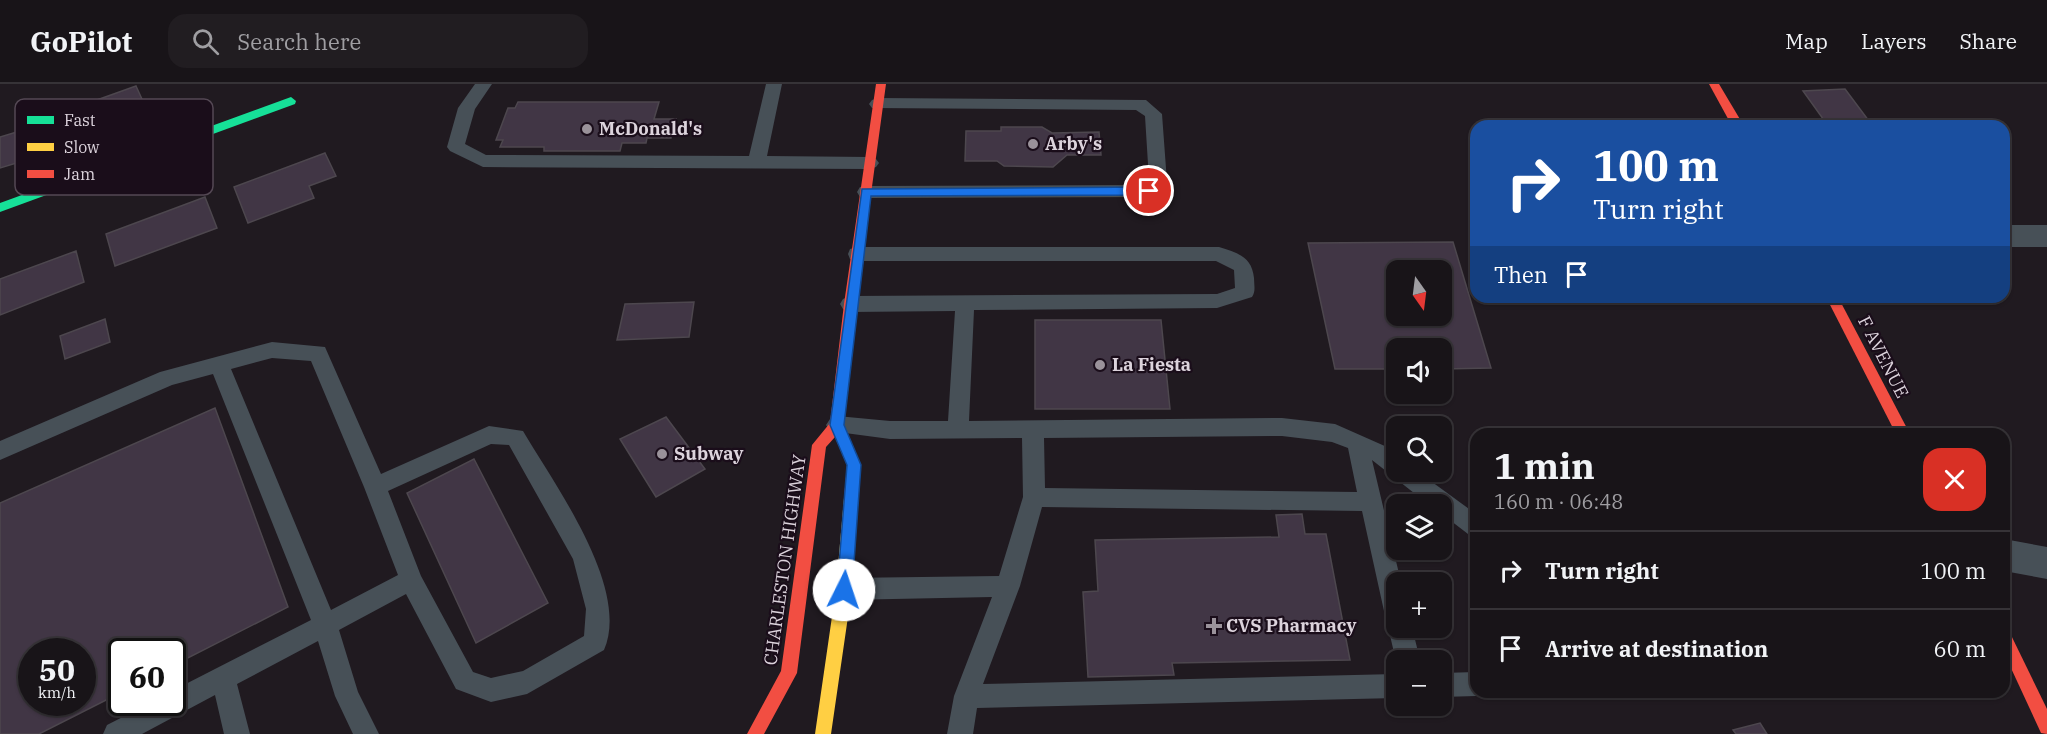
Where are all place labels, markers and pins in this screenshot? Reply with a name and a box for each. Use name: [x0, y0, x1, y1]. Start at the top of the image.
place label: McDonald's: [599, 117, 702, 140]
marker: McDonald's: [580, 122, 594, 136]
place label: Arby's: [1045, 132, 1102, 155]
marker: Arby's: [1026, 137, 1040, 151]
pin: [1123, 165, 1174, 216]
place label: La Fiesta: [1112, 353, 1191, 376]
marker: La Fiesta: [1093, 358, 1107, 372]
place label: Subway: [674, 442, 744, 465]
marker: Subway: [655, 447, 669, 461]
place label: CVS Pharmacy: [1226, 614, 1357, 637]
marker: CVS Pharmacy: [1207, 619, 1221, 633]

